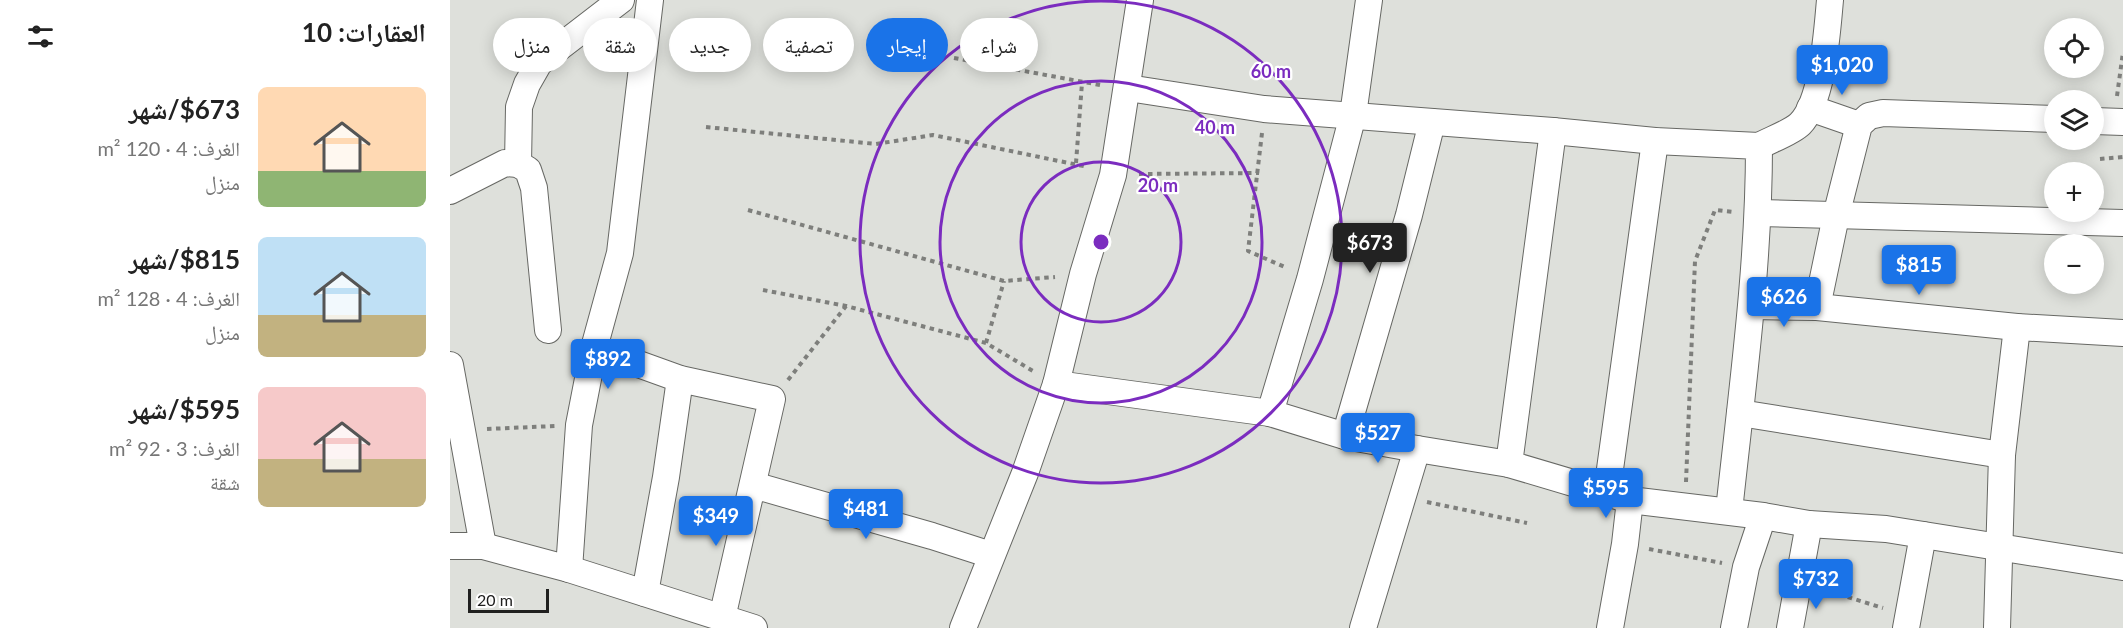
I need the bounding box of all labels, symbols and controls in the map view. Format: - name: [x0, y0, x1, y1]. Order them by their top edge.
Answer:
- text: العقارات: 10: [302, 16, 426, 48]
- chip: منزل: [493, 18, 571, 72]
- chip: شقة: [583, 18, 657, 72]
- chip: جديد: [669, 18, 751, 72]
- chip: تصفية: [763, 18, 854, 72]
- chip: إيجار: [866, 18, 948, 72]
- chip: شراء: [960, 18, 1038, 72]
- map controls: [2044, 18, 2104, 294]
- button: locate: [2044, 18, 2104, 78]
- icon: filters: [24, 20, 57, 53]
- pin: $1,020: [1793, 45, 1891, 96]
- text: $1,020: [1811, 52, 1873, 76]
- text: 60 m: [1251, 60, 1291, 82]
- button: layers: [2044, 90, 2104, 150]
- text: $673/شهر: [129, 93, 240, 125]
- icon: home: [306, 111, 378, 183]
- text: 40 m: [1195, 116, 1235, 138]
- text: الغرف: 4 · 120 m²: [97, 136, 240, 160]
- button: +: [2044, 162, 2104, 222]
- text: منزل: [205, 170, 240, 194]
- text: 20 m: [1138, 174, 1178, 196]
- pin: $673: [1334, 223, 1406, 274]
- text: $673: [1347, 230, 1393, 254]
- centre of rings: [1091, 232, 1111, 252]
- button: −: [2044, 234, 2104, 294]
- text: $815/شهر: [129, 243, 240, 275]
- pin: $815: [1883, 245, 1955, 296]
- text: $815: [1896, 252, 1942, 276]
- icon: home: [306, 261, 378, 333]
- pin: $626: [1748, 277, 1820, 328]
- text: $626: [1761, 284, 1807, 308]
- text: الغرف: 4 · 128 m²: [97, 286, 240, 310]
- text: منزل: [205, 320, 240, 344]
- pin: $892: [572, 339, 644, 390]
- text: $892: [585, 346, 631, 370]
- text: $595/شهر: [129, 393, 240, 425]
- icon: home: [306, 411, 378, 483]
- pin: $527: [1342, 413, 1414, 464]
- text: $527: [1355, 420, 1401, 444]
- text: الغرف: 3 · 92 m²: [109, 436, 240, 460]
- pin: $595: [1570, 468, 1642, 519]
- text: شقة: [210, 470, 240, 494]
- text: $595: [1583, 475, 1629, 499]
- pin: $481: [830, 489, 902, 540]
- pin: $349: [680, 496, 752, 547]
- text: $481: [843, 496, 889, 520]
- text: $349: [693, 503, 739, 527]
- pin: $732: [1780, 559, 1852, 610]
- text: $732: [1793, 566, 1839, 590]
- scale bar: [468, 586, 549, 614]
- text: 20 m: [477, 590, 513, 609]

